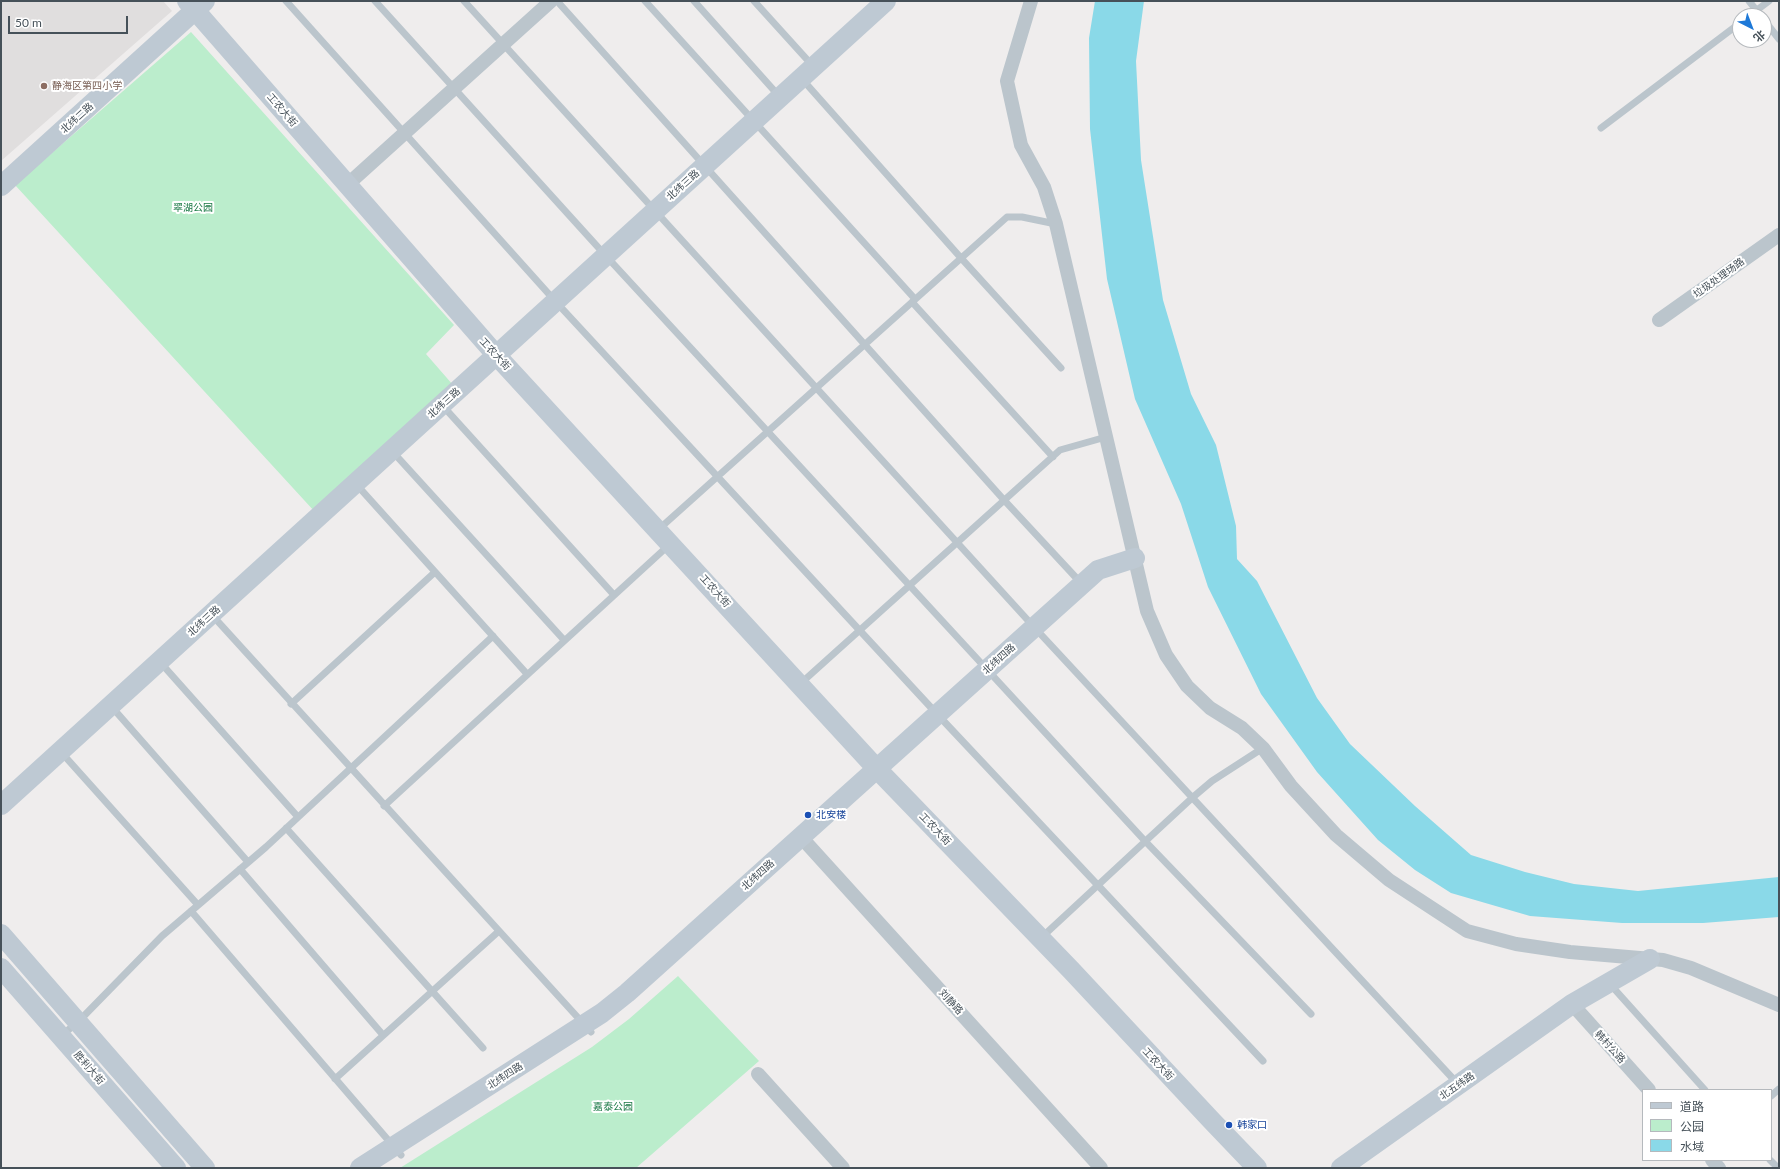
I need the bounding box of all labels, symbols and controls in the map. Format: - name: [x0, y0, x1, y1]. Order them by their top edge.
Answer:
- scale bar: [10, 8, 130, 34]
- north arrow: [1732, 8, 1772, 48]
- text: 50 m: [15, 15, 42, 30]
- text: 北: [1751, 28, 1768, 45]
- place label: 静海区第四小学: [52, 80, 122, 92]
- marker: 静海区第四小学: [39, 81, 49, 91]
- street label: 工农大街: [264, 91, 300, 129]
- street label: 北纬二路: [58, 100, 96, 136]
- street label: 北纬三路: [664, 167, 702, 203]
- park label: 翠湖公园: [173, 202, 213, 214]
- street label: 垃圾处理场路: [1691, 256, 1747, 300]
- street label: 工农大街: [477, 335, 513, 373]
- street label: 北纬三路: [425, 385, 463, 421]
- street label: 工农大街: [697, 572, 733, 610]
- street label: 北纬三路: [185, 603, 223, 639]
- street label: 北纬四路: [980, 641, 1018, 677]
- place label: 北安楼: [816, 809, 846, 821]
- marker: 北安楼: [803, 810, 813, 820]
- street label: 工农大街: [917, 810, 953, 848]
- street label: 北纬四路: [739, 857, 777, 893]
- street label: 刘静路: [937, 987, 965, 1017]
- street label: 韩村公路: [1592, 1028, 1628, 1066]
- street label: 工农大街: [1140, 1045, 1176, 1083]
- street label: 胜利大街: [71, 1049, 107, 1087]
- street label: 北纬四路: [485, 1060, 525, 1092]
- street label: 北五纬路: [1437, 1070, 1477, 1102]
- legend: [1642, 1089, 1772, 1161]
- text: 道路: [1680, 1099, 1704, 1114]
- park label: 嘉泰公园: [593, 1101, 633, 1113]
- place label: 韩家口: [1237, 1119, 1267, 1131]
- text: 公园: [1680, 1119, 1704, 1134]
- marker: 韩家口: [1224, 1120, 1234, 1130]
- text: 水域: [1680, 1139, 1704, 1154]

